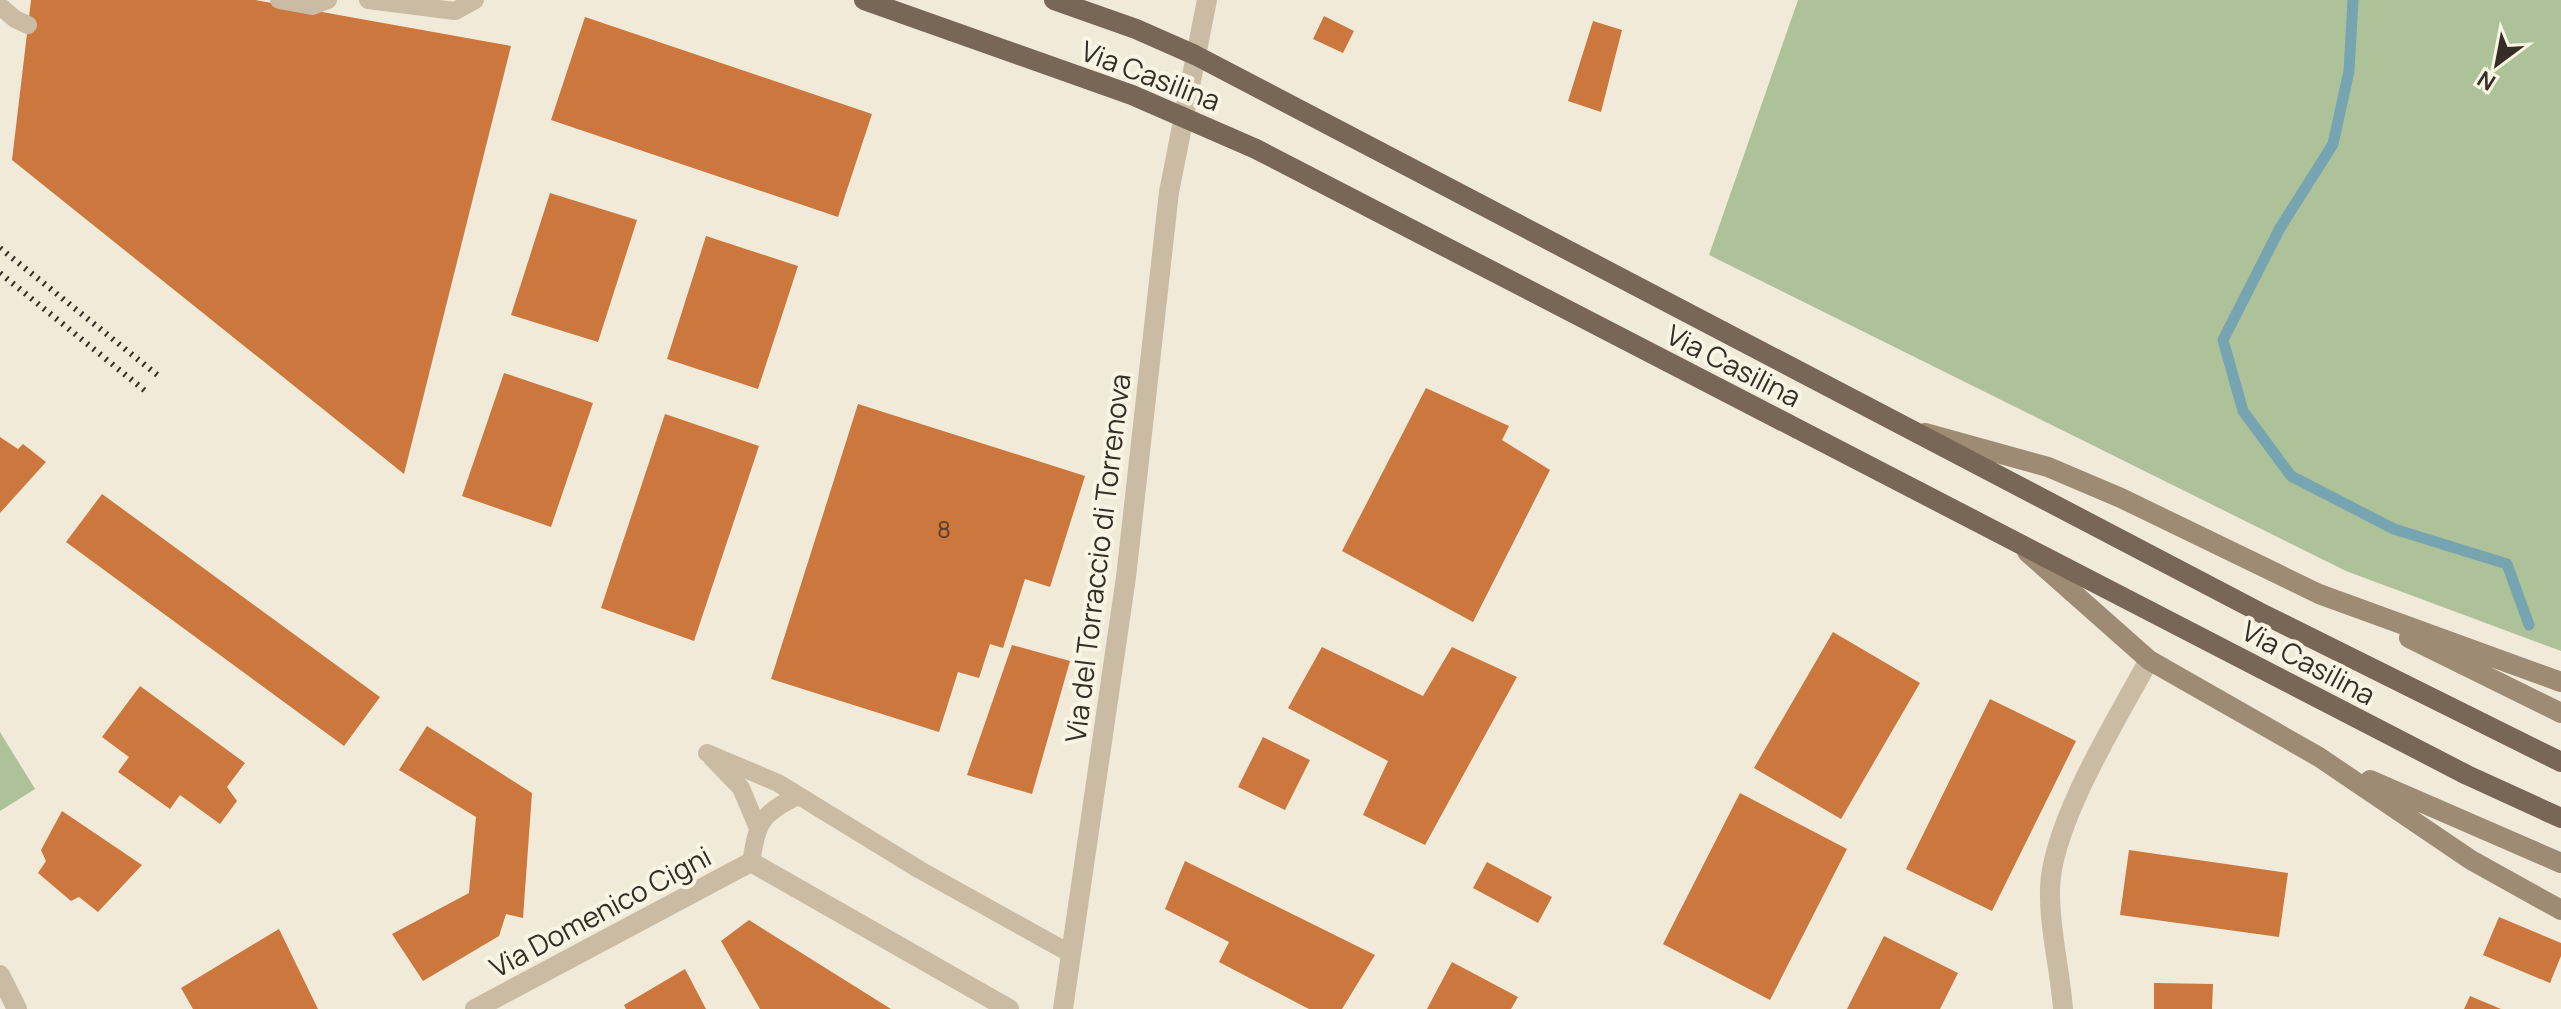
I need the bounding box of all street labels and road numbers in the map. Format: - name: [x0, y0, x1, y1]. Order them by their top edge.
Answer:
- street label: Via Casilina: [1076, 31, 1226, 119]
- street label: Via Casilina: [1660, 315, 1808, 415]
- street label: Via del Torraccio di Torrenova: [1056, 371, 1138, 745]
- street label: Via Casilina: [2236, 611, 2382, 713]
- street label: Via Domenico Cigni: [483, 837, 717, 985]

